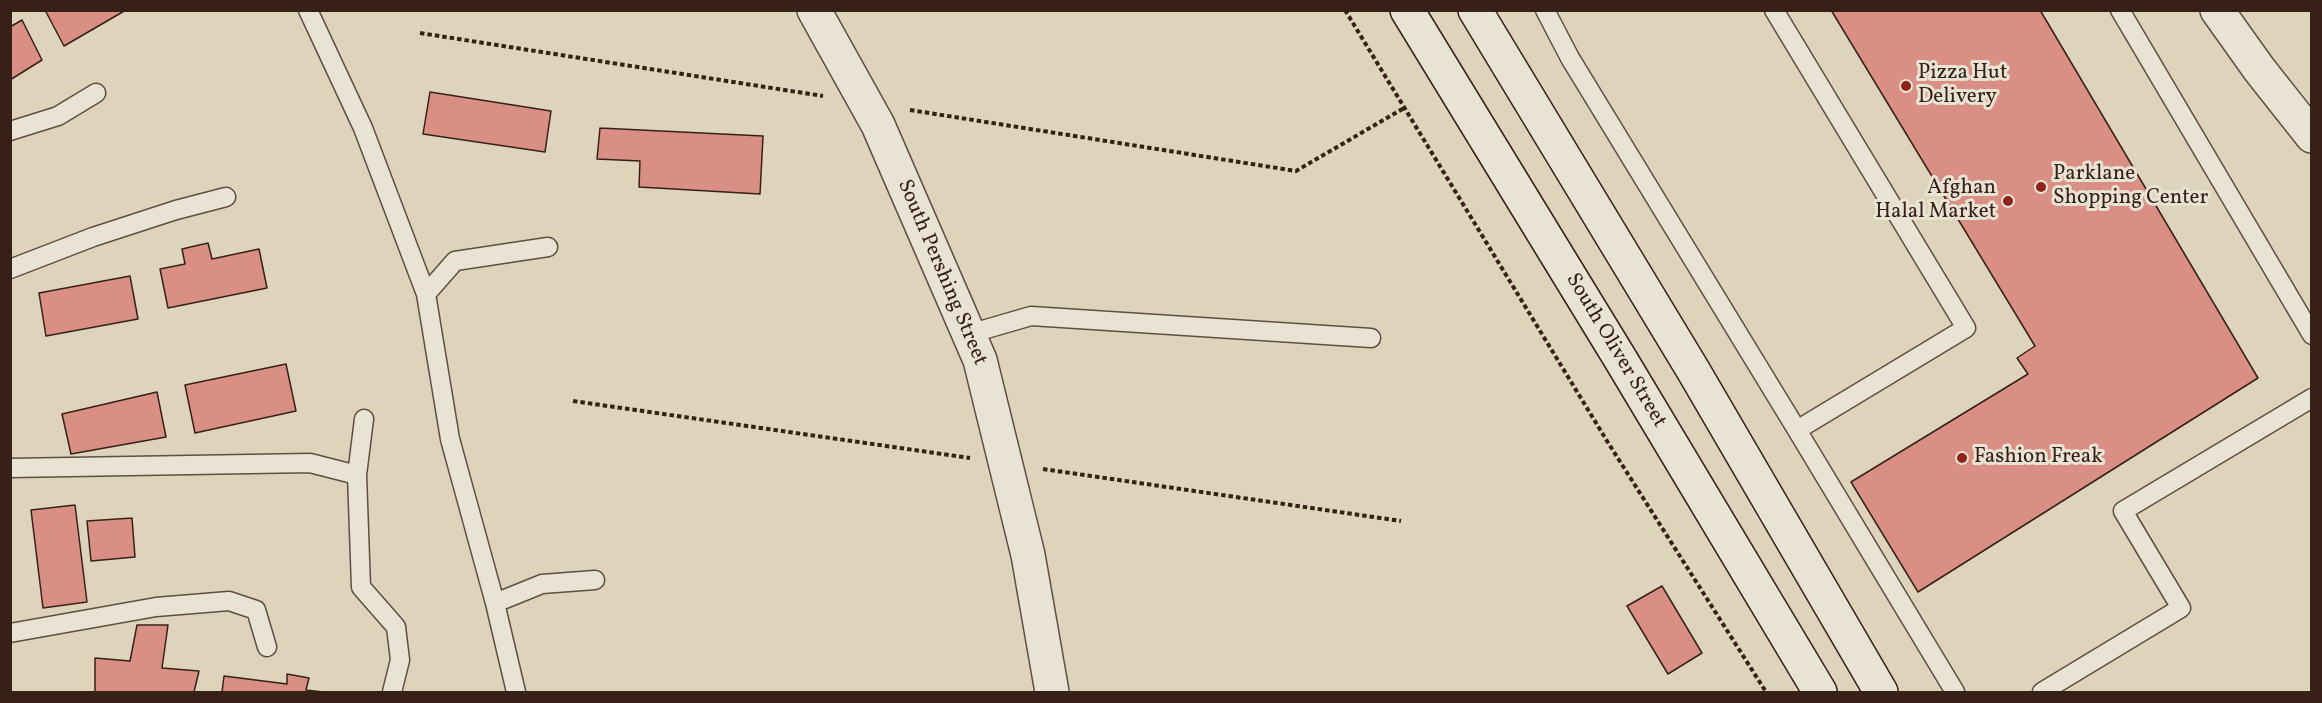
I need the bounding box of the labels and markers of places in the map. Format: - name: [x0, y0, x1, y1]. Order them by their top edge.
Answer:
- place label: Pizza Hut Delivery: [1918, 61, 2007, 111]
- marker: Pizza Hut Delivery: [1899, 79, 1913, 93]
- place label: Parklane Shopping Center: [2053, 162, 2208, 212]
- place label: Afghan Halal Market: [1875, 176, 1996, 226]
- marker: Parklane Shopping Center: [2034, 180, 2048, 194]
- marker: Afghan Halal Market: [2001, 194, 2015, 208]
- place label: Fashion Freak: [1974, 445, 2103, 471]
- marker: Fashion Freak: [1955, 451, 1969, 465]

